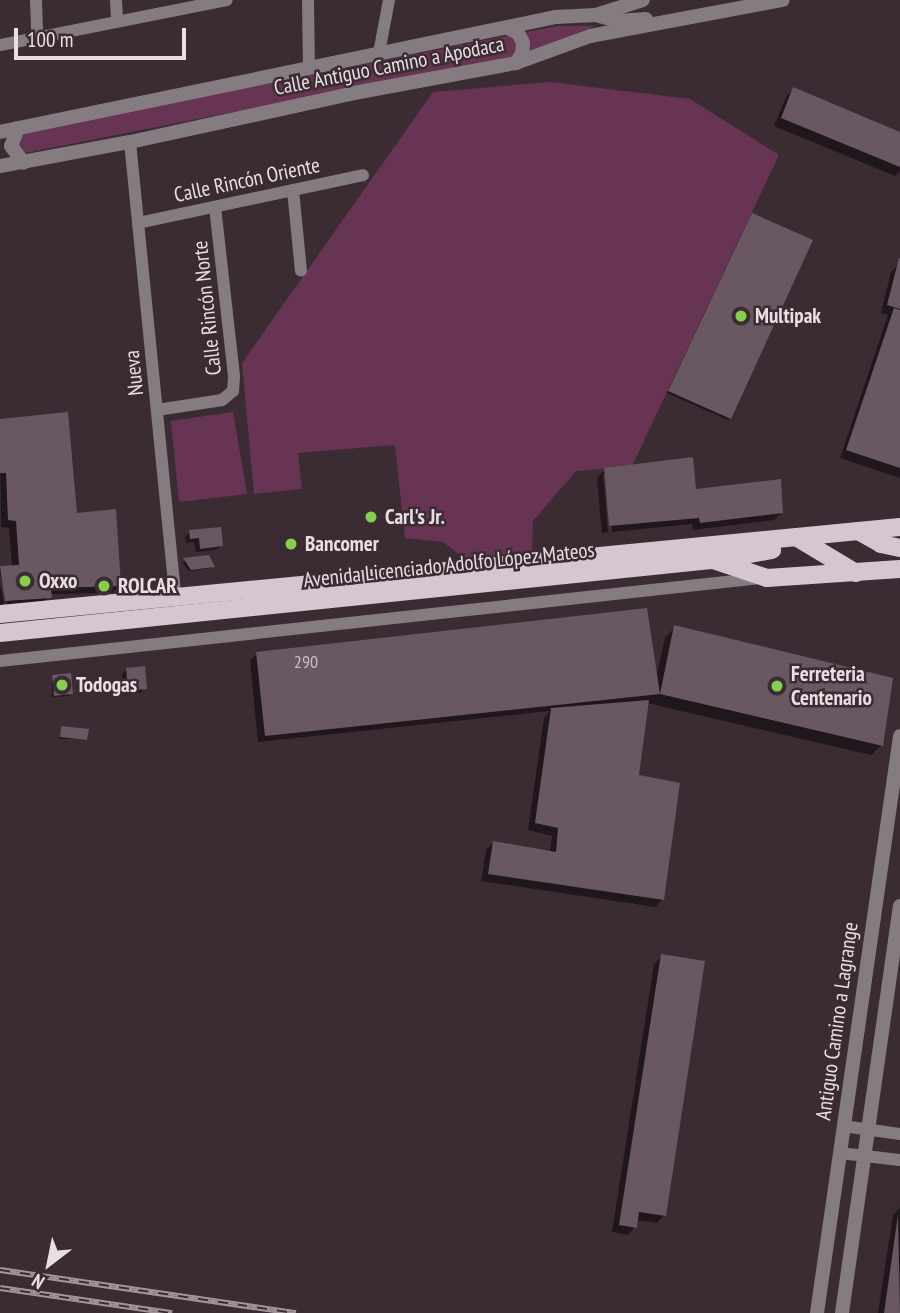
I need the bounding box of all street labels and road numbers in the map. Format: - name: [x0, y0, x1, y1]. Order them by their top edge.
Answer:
- street label: Calle Antiguo Camino a Apodaca: [271, 31, 507, 101]
- street label: Calle Rincón Oriente: [172, 152, 322, 208]
- street label: Calle Rincón Norte: [187, 239, 227, 377]
- street label: Nueva: [119, 349, 149, 397]
- street label: Avenida Licenciado Adolfo López Mateos: [302, 537, 596, 593]
- street label: Antiguo Camino a Lagrange: [811, 920, 863, 1122]

